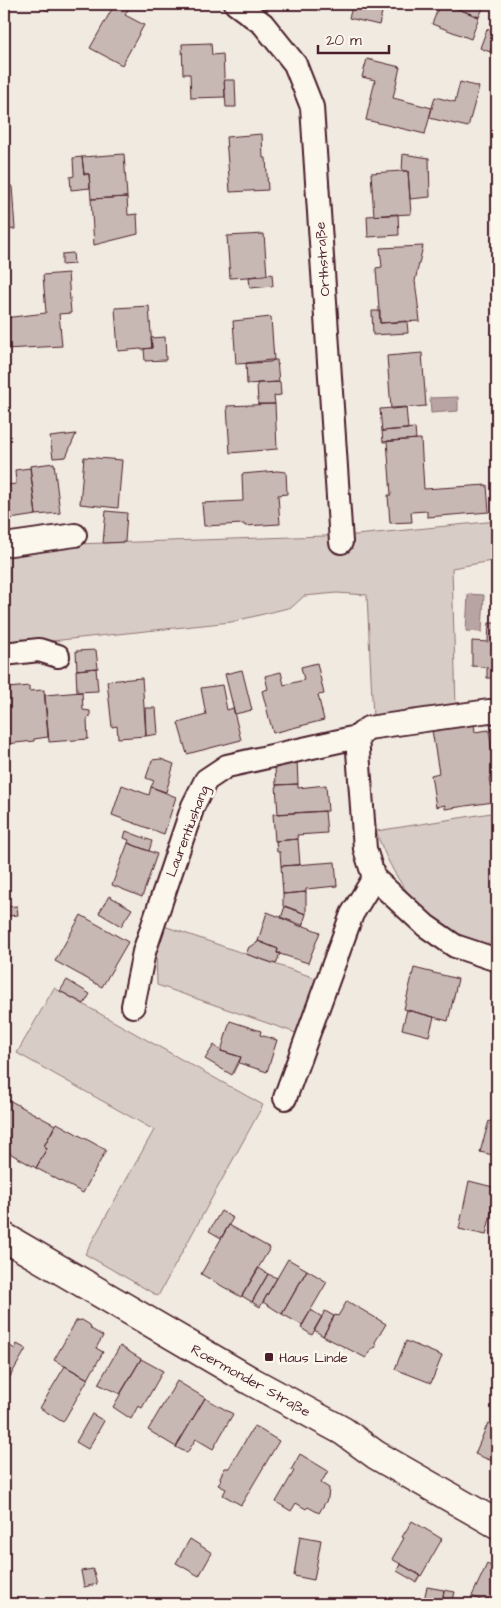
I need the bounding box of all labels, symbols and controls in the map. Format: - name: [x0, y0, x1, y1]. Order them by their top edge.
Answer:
- scale bar: [318, 22, 390, 54]
- text: 20 m: [326, 30, 362, 51]
- street label: Orthstraße: [310, 221, 336, 297]
- street label: Laurentiushang: [161, 783, 215, 880]
- street label: Roermonder Straße: [187, 1340, 314, 1422]
- place label: Haus Linde: [279, 1348, 348, 1368]
- marker: Haus Linde: [263, 1351, 275, 1363]

